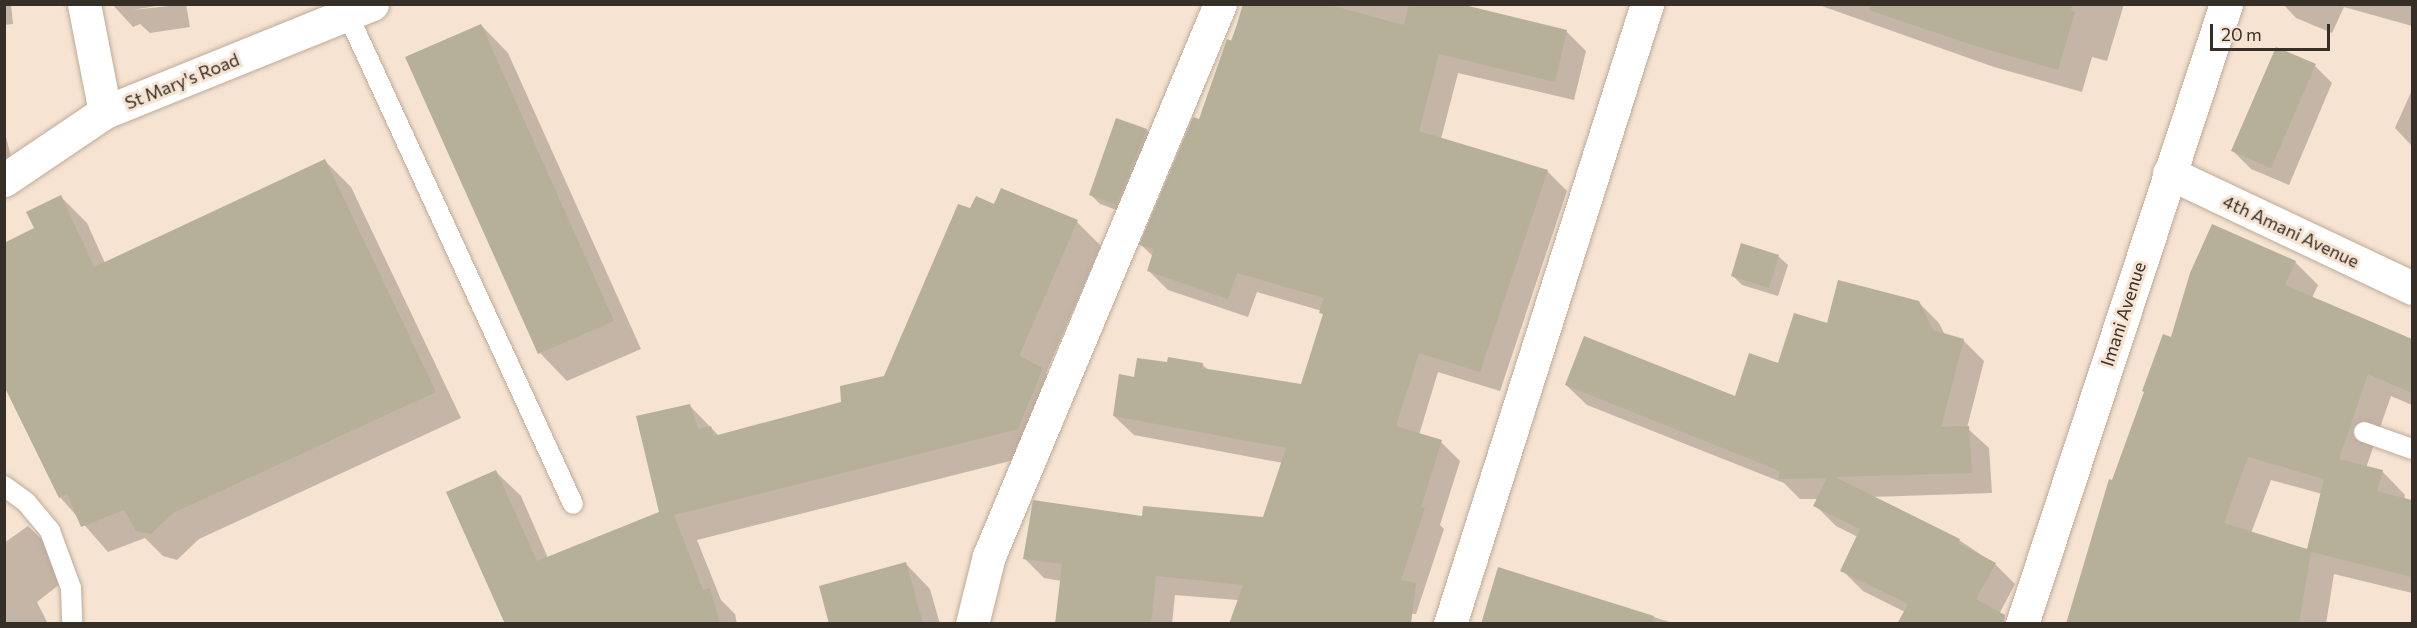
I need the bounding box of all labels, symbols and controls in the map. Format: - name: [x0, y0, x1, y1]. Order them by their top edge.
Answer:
- scale bar: [2213, 12, 2333, 50]
- text: 20 m: [2221, 23, 2262, 45]
- street label: St Mary's Road: [122, 48, 242, 114]
- street label: 4th Amani Avenue: [2219, 190, 2363, 272]
- street label: Imani Avenue: [2096, 259, 2150, 369]

